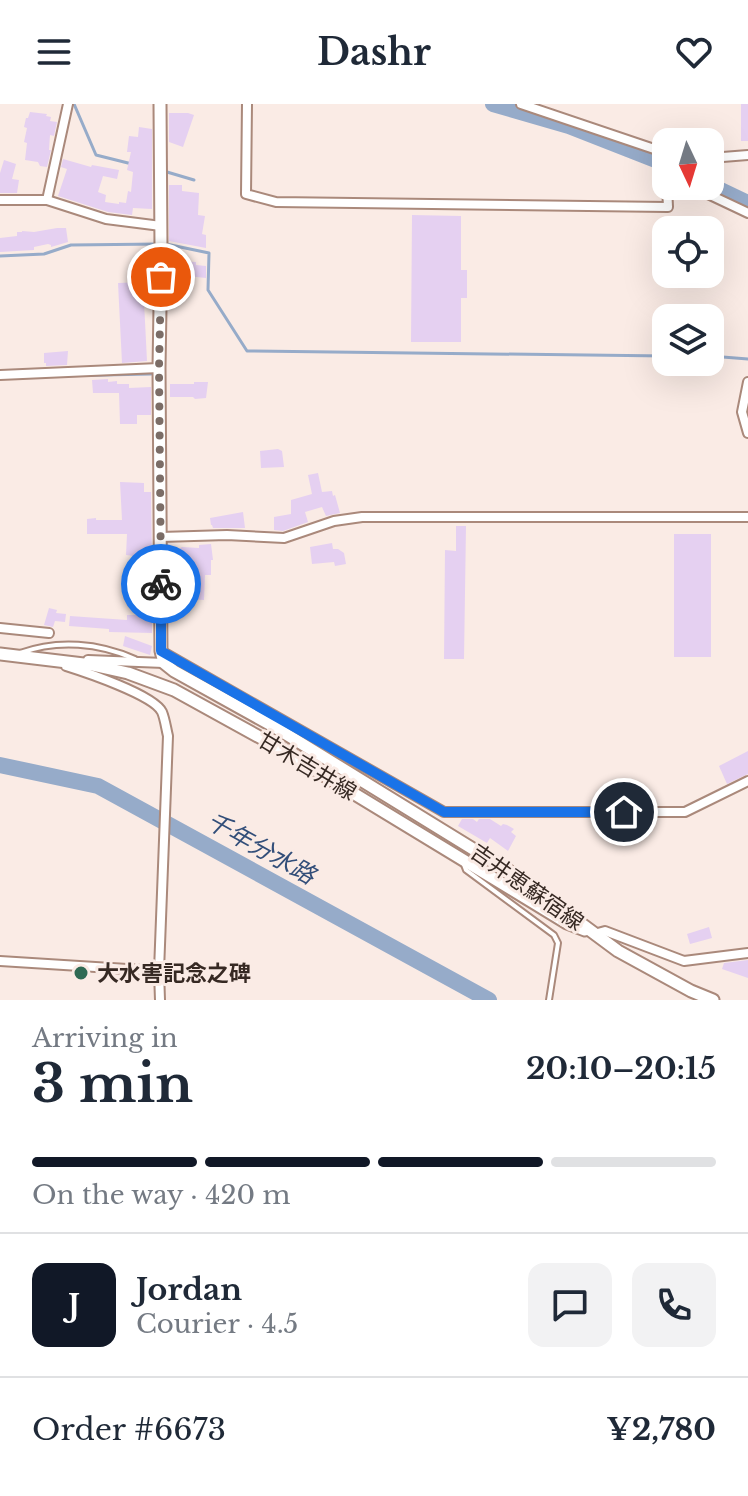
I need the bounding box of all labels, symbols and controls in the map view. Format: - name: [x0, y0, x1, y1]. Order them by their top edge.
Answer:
- icon: menu: [32, 30, 76, 74]
- text: Dashr: [317, 30, 431, 75]
- icon: heart: [672, 30, 716, 74]
- north arrow: [652, 128, 724, 200]
- map controls: [652, 128, 724, 376]
- button: locate: [652, 216, 724, 288]
- pin: [127, 243, 195, 311]
- icon: bag: [139, 255, 183, 299]
- button: layers: [652, 304, 724, 376]
- courier: [121, 544, 201, 624]
- icon: bike: [139, 562, 183, 606]
- street label: 甘木吉井線: [253, 726, 361, 806]
- pin: [590, 778, 658, 846]
- icon: home: [602, 790, 646, 834]
- water label: 千年分水路: [201, 806, 322, 891]
- street label: 吉井恵蘇宿線: [465, 838, 589, 936]
- place label: 大水害記念之碑: [97, 960, 251, 987]
- marker: 大水害記念之碑: [72, 964, 90, 982]
- text: Arriving in: [32, 1022, 178, 1054]
- text: 20:10–20:15: [526, 1050, 716, 1087]
- text: 3 min: [32, 1052, 193, 1116]
- text: On the way · 420 m: [32, 1179, 290, 1211]
- button: chat: [528, 1263, 612, 1347]
- button: phone: [632, 1263, 716, 1347]
- text: Jordan: [136, 1271, 242, 1308]
- text: J: [68, 1287, 80, 1324]
- text: Courier · 4.5: [136, 1308, 298, 1340]
- text: Order #6673: [32, 1411, 226, 1448]
- text: ¥2,780: [606, 1411, 716, 1448]

